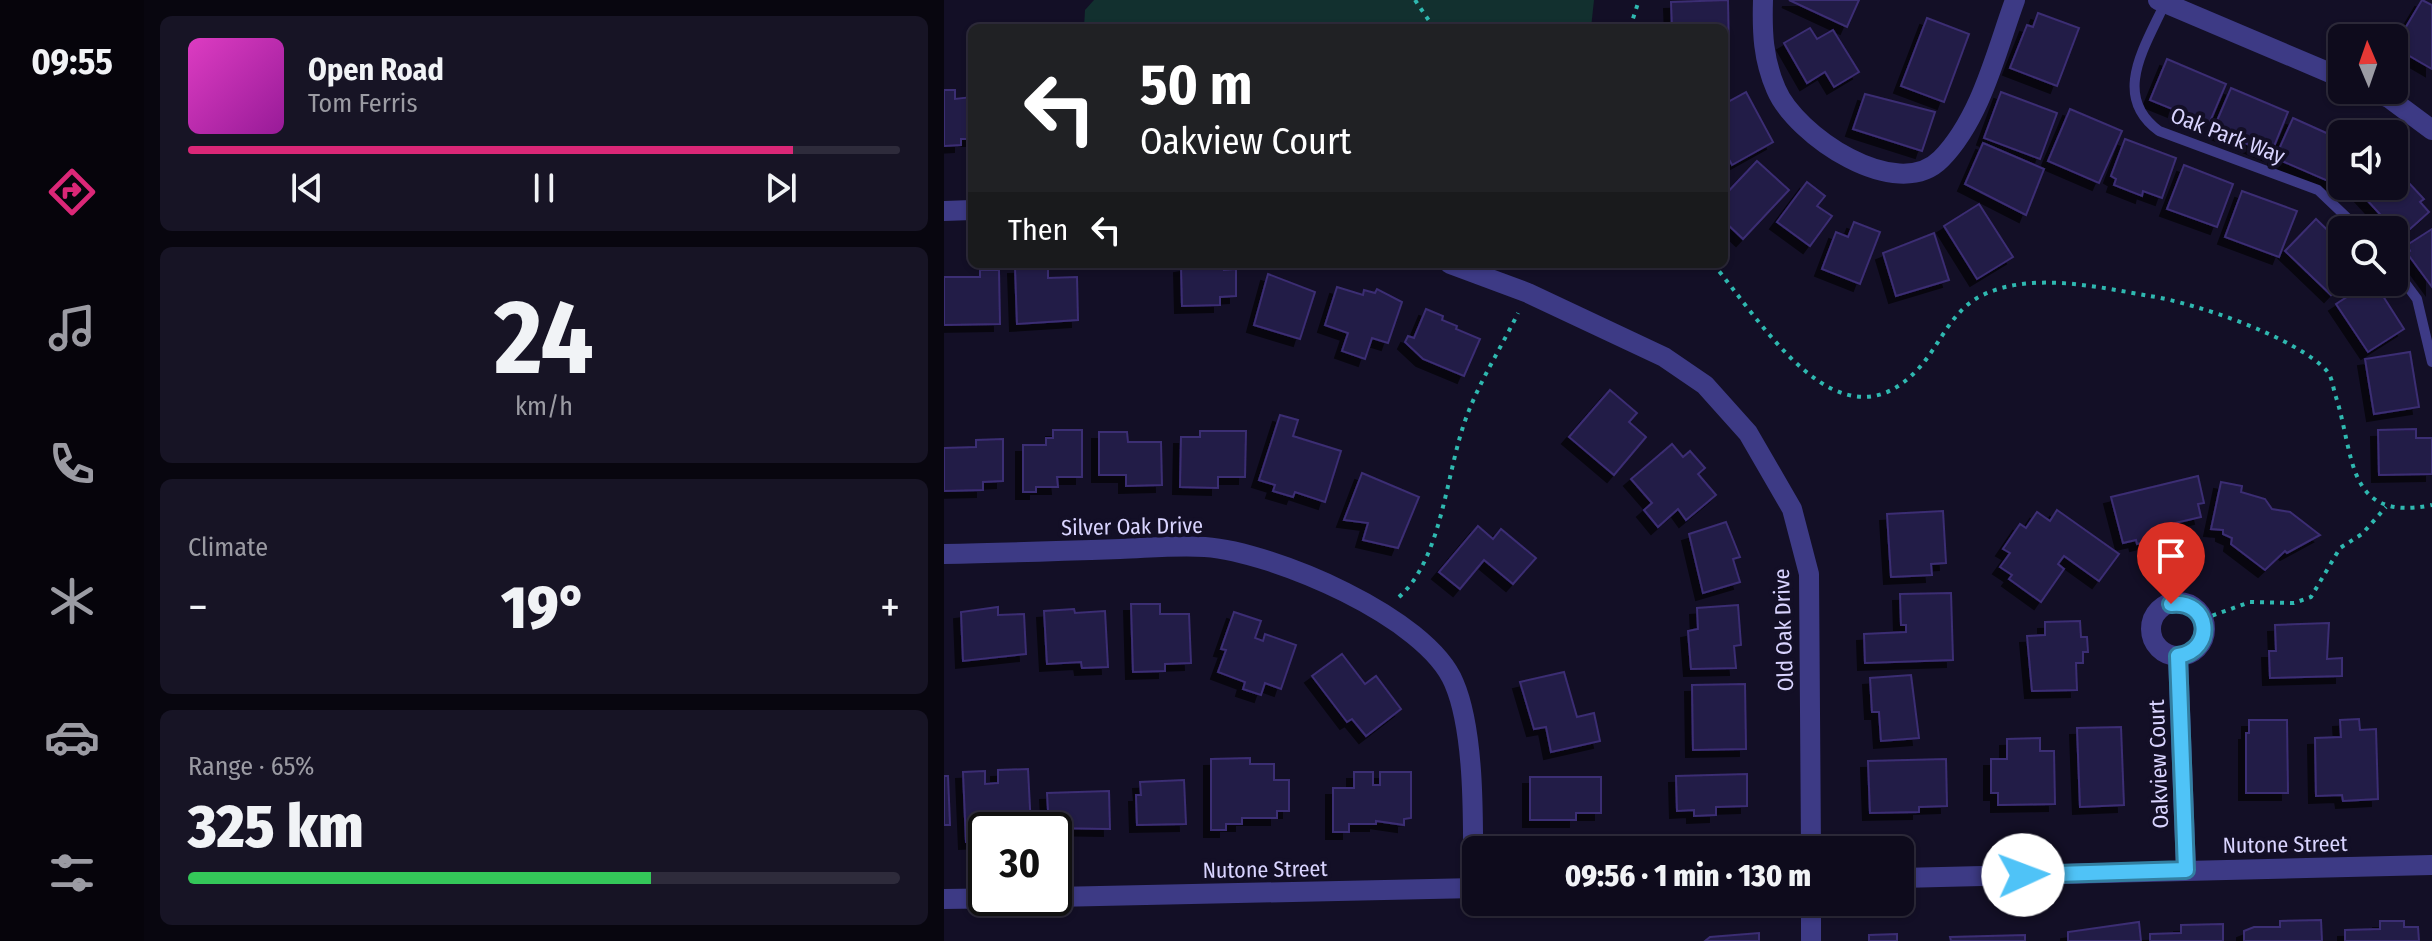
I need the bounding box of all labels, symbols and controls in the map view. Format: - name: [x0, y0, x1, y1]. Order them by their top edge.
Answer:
- north arrow: [2328, 24, 2408, 104]
- map controls: [2328, 24, 2408, 296]
- text: 09:55: [31, 40, 113, 84]
- text: Open Road: [308, 52, 444, 88]
- text: 50 m: [1140, 52, 1252, 119]
- icon: left: [1008, 56, 1112, 160]
- text: Tom Ferris: [308, 88, 418, 119]
- street label: Oak Park Way: [2167, 101, 2289, 170]
- text: Oakview Court: [1140, 120, 1351, 164]
- button: sound: [2328, 120, 2408, 200]
- icon: directions: [44, 164, 100, 220]
- icon: previous: [285, 166, 329, 210]
- icon: pause: [522, 166, 566, 210]
- icon: next: [759, 166, 803, 210]
- icon: left: [1084, 208, 1128, 252]
- text: Then: [1008, 212, 1068, 248]
- button: search: [2328, 216, 2408, 296]
- text: 24: [494, 276, 594, 401]
- icon: music: [44, 300, 100, 356]
- text: km/h: [515, 391, 573, 422]
- icon: phone: [44, 436, 100, 492]
- street label: Silver Oak Drive: [1061, 512, 1203, 541]
- pin: [2137, 522, 2205, 604]
- text: Climate: [188, 532, 268, 563]
- icon: arrive: [2149, 534, 2193, 578]
- street label: Old Oak Drive: [1768, 568, 1799, 692]
- text: 19°: [501, 572, 587, 644]
- icon: climate: [44, 573, 100, 629]
- text: −: [188, 581, 208, 634]
- text: +: [880, 581, 900, 634]
- street label: Oakview Court: [2143, 698, 2174, 829]
- icon: car: [44, 709, 100, 765]
- text: Range · 65%: [188, 751, 314, 782]
- text: 325 km: [188, 791, 364, 863]
- speed limit sign: 30: [968, 812, 1072, 916]
- street label: Nutone Street: [2222, 830, 2349, 859]
- position arrow: [1981, 833, 2065, 917]
- icon: filters: [44, 845, 100, 901]
- street label: Nutone Street: [1202, 855, 1329, 884]
- text: 09:56 · 1 min · 130 m: [1565, 858, 1811, 894]

